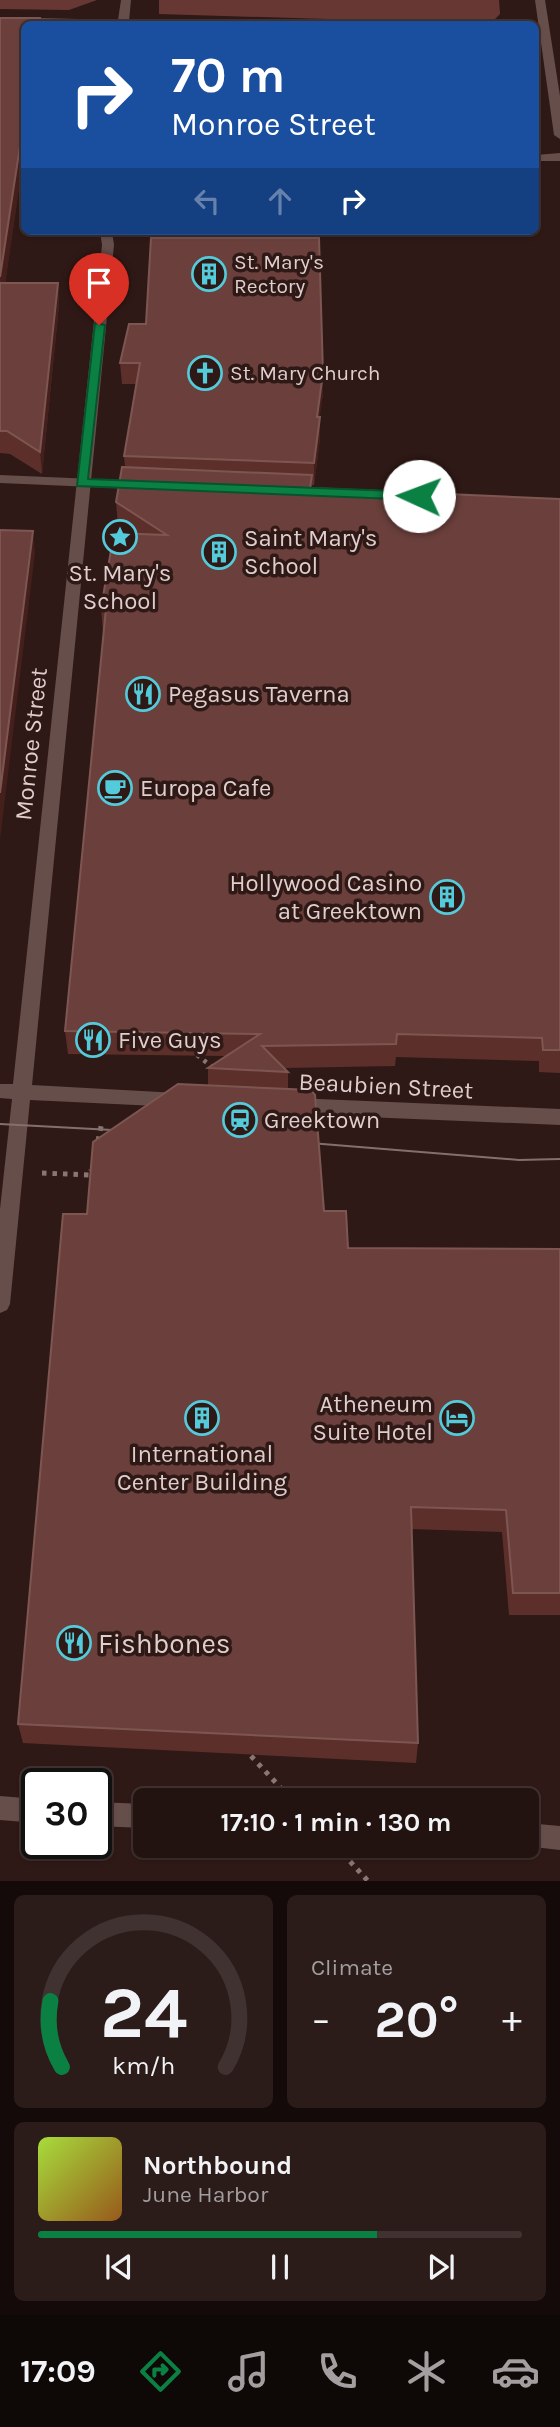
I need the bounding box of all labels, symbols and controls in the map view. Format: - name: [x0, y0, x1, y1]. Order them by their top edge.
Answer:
- text: 70 m: [171, 47, 285, 104]
- icon: right: [56, 49, 147, 140]
- text: Monroe Street: [171, 106, 376, 143]
- icon: left: [188, 182, 226, 220]
- icon: ahead: [261, 182, 299, 220]
- icon: right: [334, 182, 372, 220]
- place label: St. Mary's Rectory: [234, 250, 324, 298]
- pin: [69, 253, 129, 325]
- building icon: St. Mary's Rectory: [190, 255, 228, 293]
- icon: arrive: [80, 264, 118, 302]
- church icon: St. Mary Church: [186, 354, 224, 392]
- place label: St. Mary Church: [230, 361, 380, 385]
- position arrow: [382, 459, 456, 533]
- place icon: St. Mary's School: [101, 518, 139, 556]
- place label: Saint Mary's School: [244, 524, 377, 580]
- building icon: Saint Mary's School: [200, 533, 238, 571]
- place label: St. Mary's School: [69, 559, 171, 615]
- street label: Monroe Street: [9, 666, 53, 822]
- restaurant icon: Pegasus Taverna: [124, 675, 162, 713]
- place label: Pegasus Taverna: [168, 680, 350, 708]
- cafe icon: Europa Cafe: [96, 769, 134, 807]
- place label: Europa Cafe: [140, 774, 271, 802]
- place label: Hollywood Casino at Greektown: [229, 869, 422, 925]
- building icon: Hollywood Casino at Greektown: [428, 878, 466, 916]
- restaurant icon: Five Guys: [74, 1021, 112, 1059]
- place label: Five Guys: [118, 1026, 222, 1054]
- street label: Beaubien Street: [298, 1067, 474, 1105]
- station icon: Greektown: [221, 1101, 259, 1139]
- place label: Greektown: [264, 1106, 380, 1134]
- place label: Atheneum Suite Hotel: [313, 1390, 433, 1446]
- building icon: International Center Building: [183, 1399, 221, 1437]
- hotel icon: Atheneum Suite Hotel: [438, 1399, 476, 1437]
- place label: International Center Building: [117, 1440, 287, 1496]
- restaurant icon: Fishbones: [55, 1624, 93, 1662]
- place label: Fishbones: [98, 1627, 231, 1660]
- speed limit sign: 30: [21, 1768, 112, 1859]
- text: 17:10 · 1 min · 130 m: [221, 1807, 451, 1838]
- text: Climate: [311, 1954, 393, 1981]
- text: 24: [100, 1971, 187, 2056]
- text: 20°: [374, 1989, 459, 2050]
- text: −: [311, 1997, 331, 2042]
- text: +: [502, 1997, 522, 2042]
- text: km/h: [112, 2051, 175, 2080]
- text: Northbound: [143, 2150, 292, 2181]
- text: June Harbor: [143, 2181, 268, 2208]
- icon: previous: [100, 2248, 138, 2286]
- icon: pause: [261, 2248, 299, 2286]
- icon: next: [422, 2248, 460, 2286]
- icon: directions: [136, 2347, 185, 2396]
- icon: music: [224, 2347, 273, 2396]
- icon: phone: [313, 2347, 362, 2396]
- icon: climate: [402, 2347, 451, 2396]
- icon: car: [491, 2347, 540, 2396]
- text: 17:09: [20, 2353, 96, 2390]

